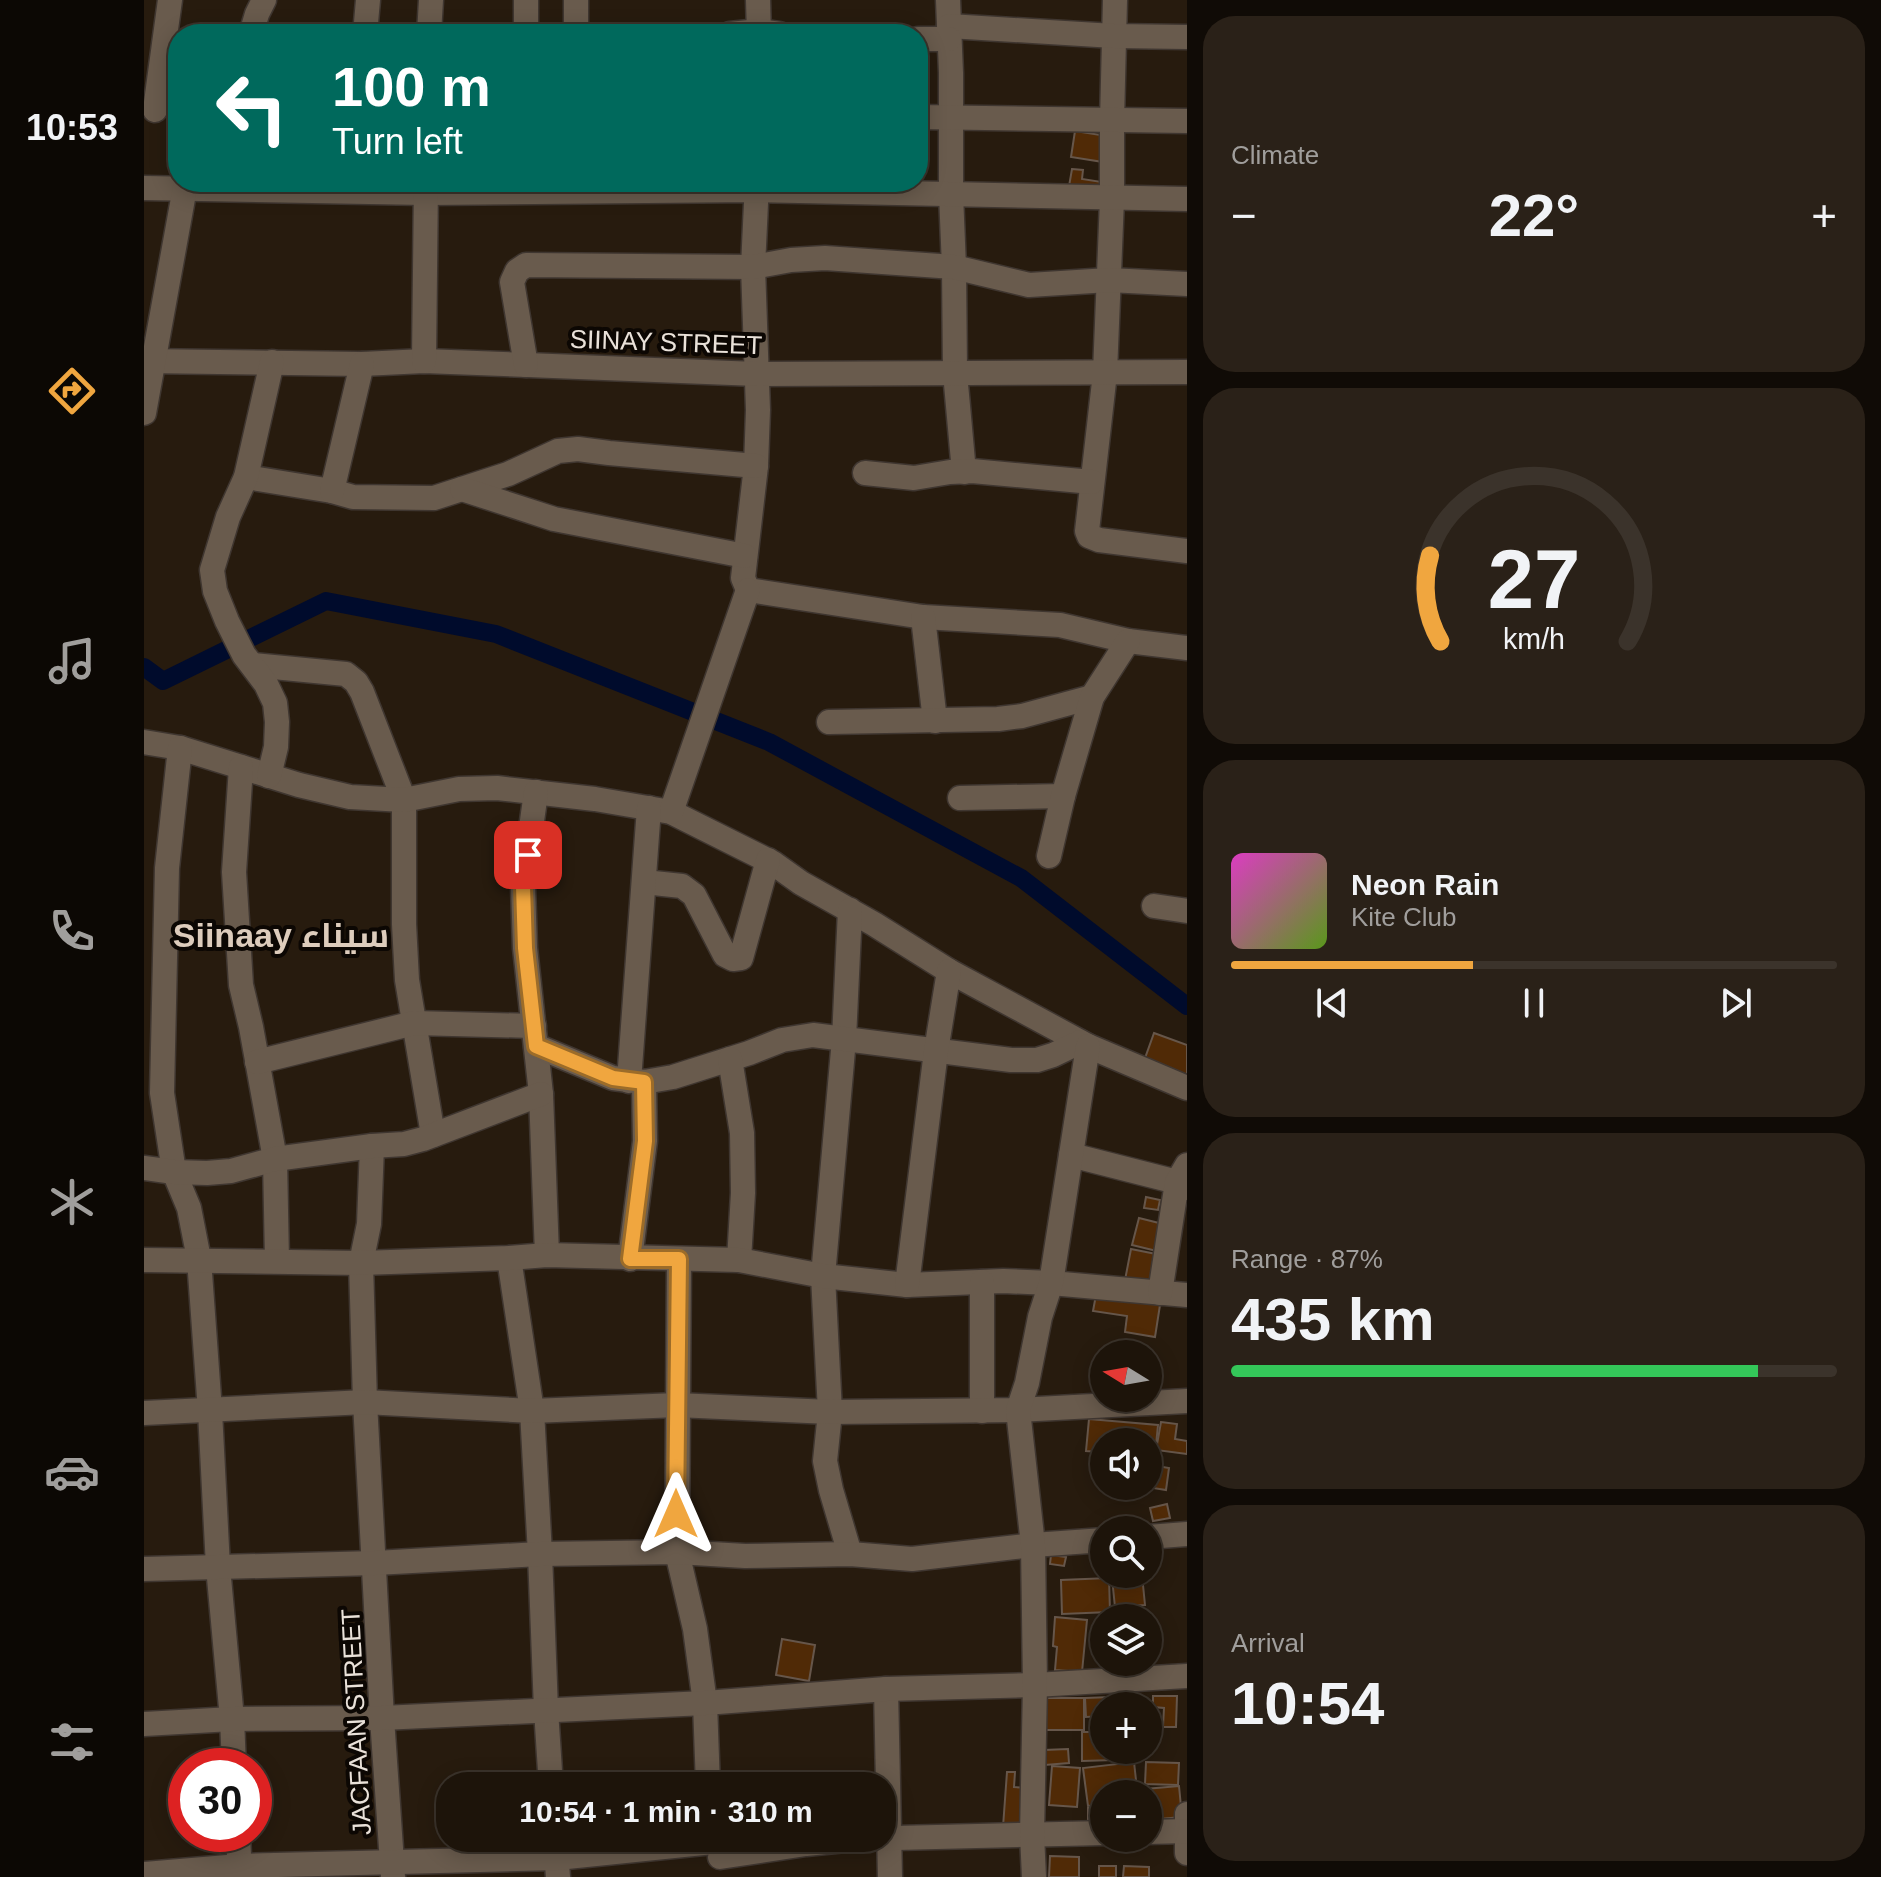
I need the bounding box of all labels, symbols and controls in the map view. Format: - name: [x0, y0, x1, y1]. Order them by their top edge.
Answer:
- text: 100 m: [332, 55, 491, 118]
- icon: left: [200, 56, 304, 160]
- text: 10:53: [26, 107, 118, 148]
- text: Turn left: [332, 121, 463, 162]
- text: Climate: [1231, 140, 1319, 170]
- text: 22°: [1489, 182, 1579, 249]
- text: −: [1231, 191, 1257, 240]
- text: +: [1811, 191, 1837, 240]
- street label: SIINAY STREET: [569, 324, 763, 360]
- icon: directions: [44, 363, 100, 419]
- text: 27: [1488, 533, 1580, 626]
- text: km/h: [1503, 623, 1565, 655]
- icon: music: [44, 633, 100, 689]
- pin: [494, 821, 562, 889]
- icon: arrive: [506, 833, 550, 877]
- text: Neon Rain: [1351, 868, 1499, 901]
- text: Kite Club: [1351, 902, 1457, 932]
- icon: phone: [44, 903, 100, 959]
- district label: Siinaay سيناء: [173, 916, 389, 954]
- icon: previous: [1310, 981, 1354, 1025]
- icon: pause: [1512, 981, 1556, 1025]
- icon: next: [1714, 981, 1758, 1025]
- icon: climate: [44, 1174, 100, 1230]
- text: Range · 87%: [1231, 1244, 1383, 1274]
- text: 435 km: [1231, 1286, 1435, 1353]
- north arrow: [1090, 1340, 1162, 1412]
- map controls: [1090, 1340, 1162, 1852]
- button: sound: [1090, 1428, 1162, 1500]
- icon: car: [44, 1444, 100, 1500]
- position arrow: [634, 1472, 718, 1556]
- button: search: [1090, 1516, 1162, 1588]
- button: layers: [1090, 1604, 1162, 1676]
- street label: JACFAAN STREET: [335, 1608, 377, 1836]
- text: Arrival: [1231, 1628, 1305, 1658]
- text: 10:54: [1231, 1670, 1384, 1737]
- button: +: [1090, 1692, 1162, 1764]
- icon: filters: [44, 1714, 100, 1770]
- speed limit sign: 30: [168, 1748, 272, 1852]
- button: −: [1090, 1780, 1162, 1852]
- text: 10:54 · 1 min · 310 m: [519, 1795, 813, 1828]

